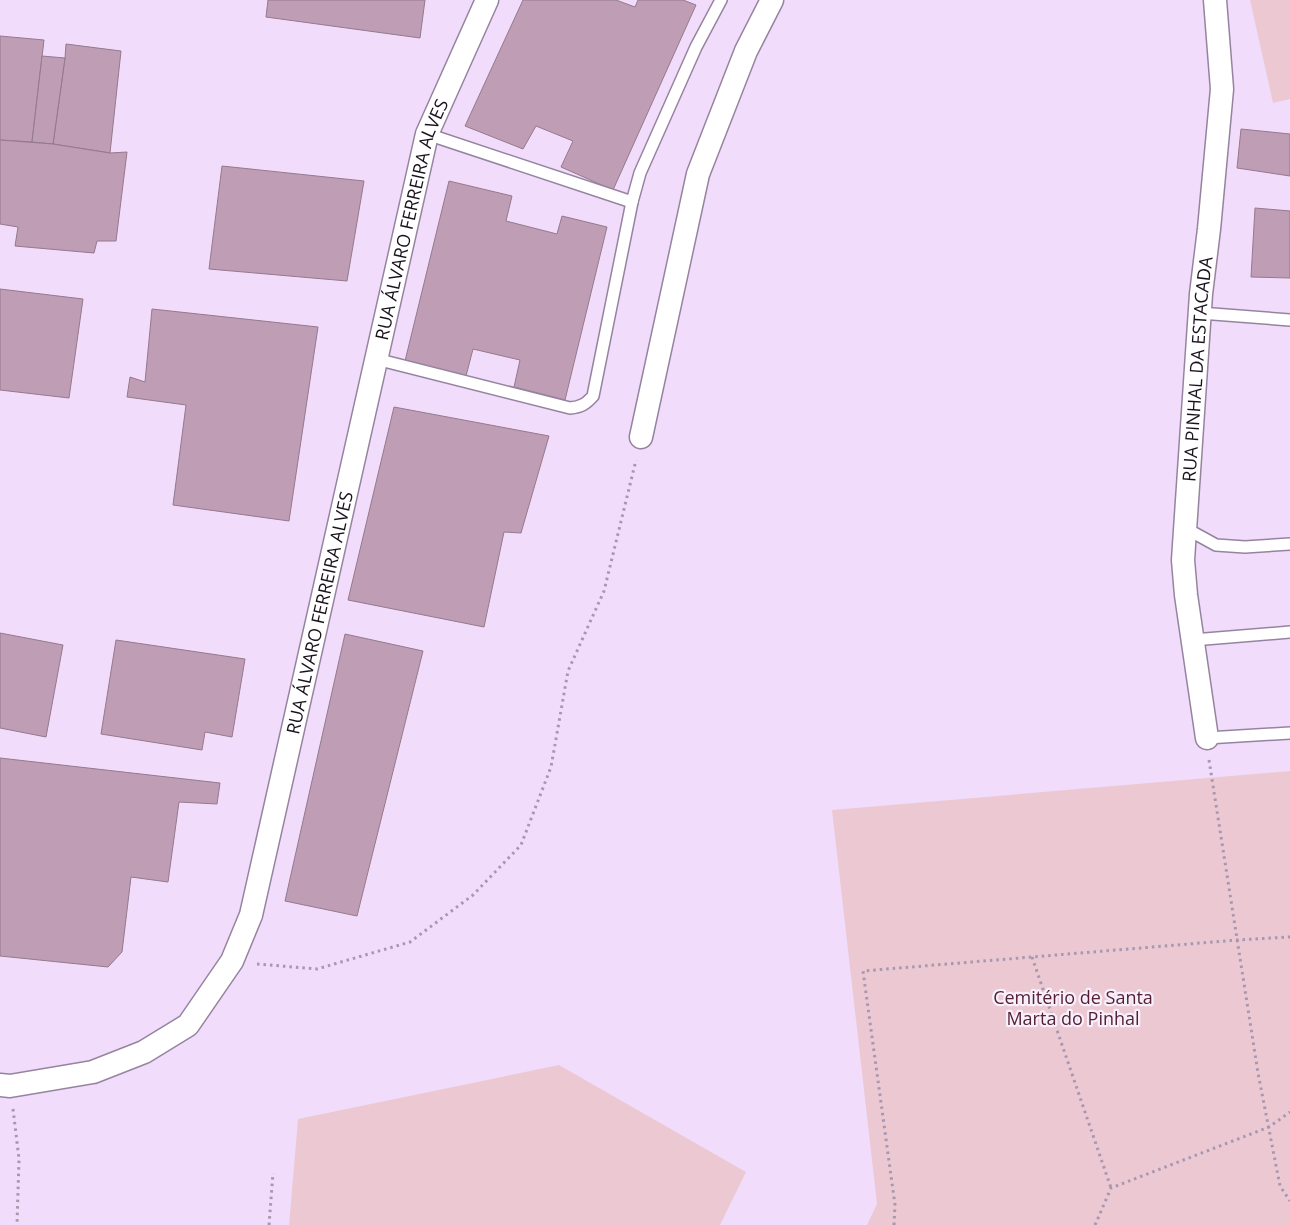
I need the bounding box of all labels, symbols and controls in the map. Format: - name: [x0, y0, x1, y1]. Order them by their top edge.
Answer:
- street label: RUA ÁLVARO FERREIRA ALVES: [369, 95, 453, 342]
- street label: RUA PINHAL DA ESTACADA: [1176, 254, 1218, 483]
- street label: RUA ÁLVARO FERREIRA ALVES: [280, 489, 358, 736]
- park label: Cemitério de Santa Marta do Pinhal: [993, 985, 1153, 1030]

